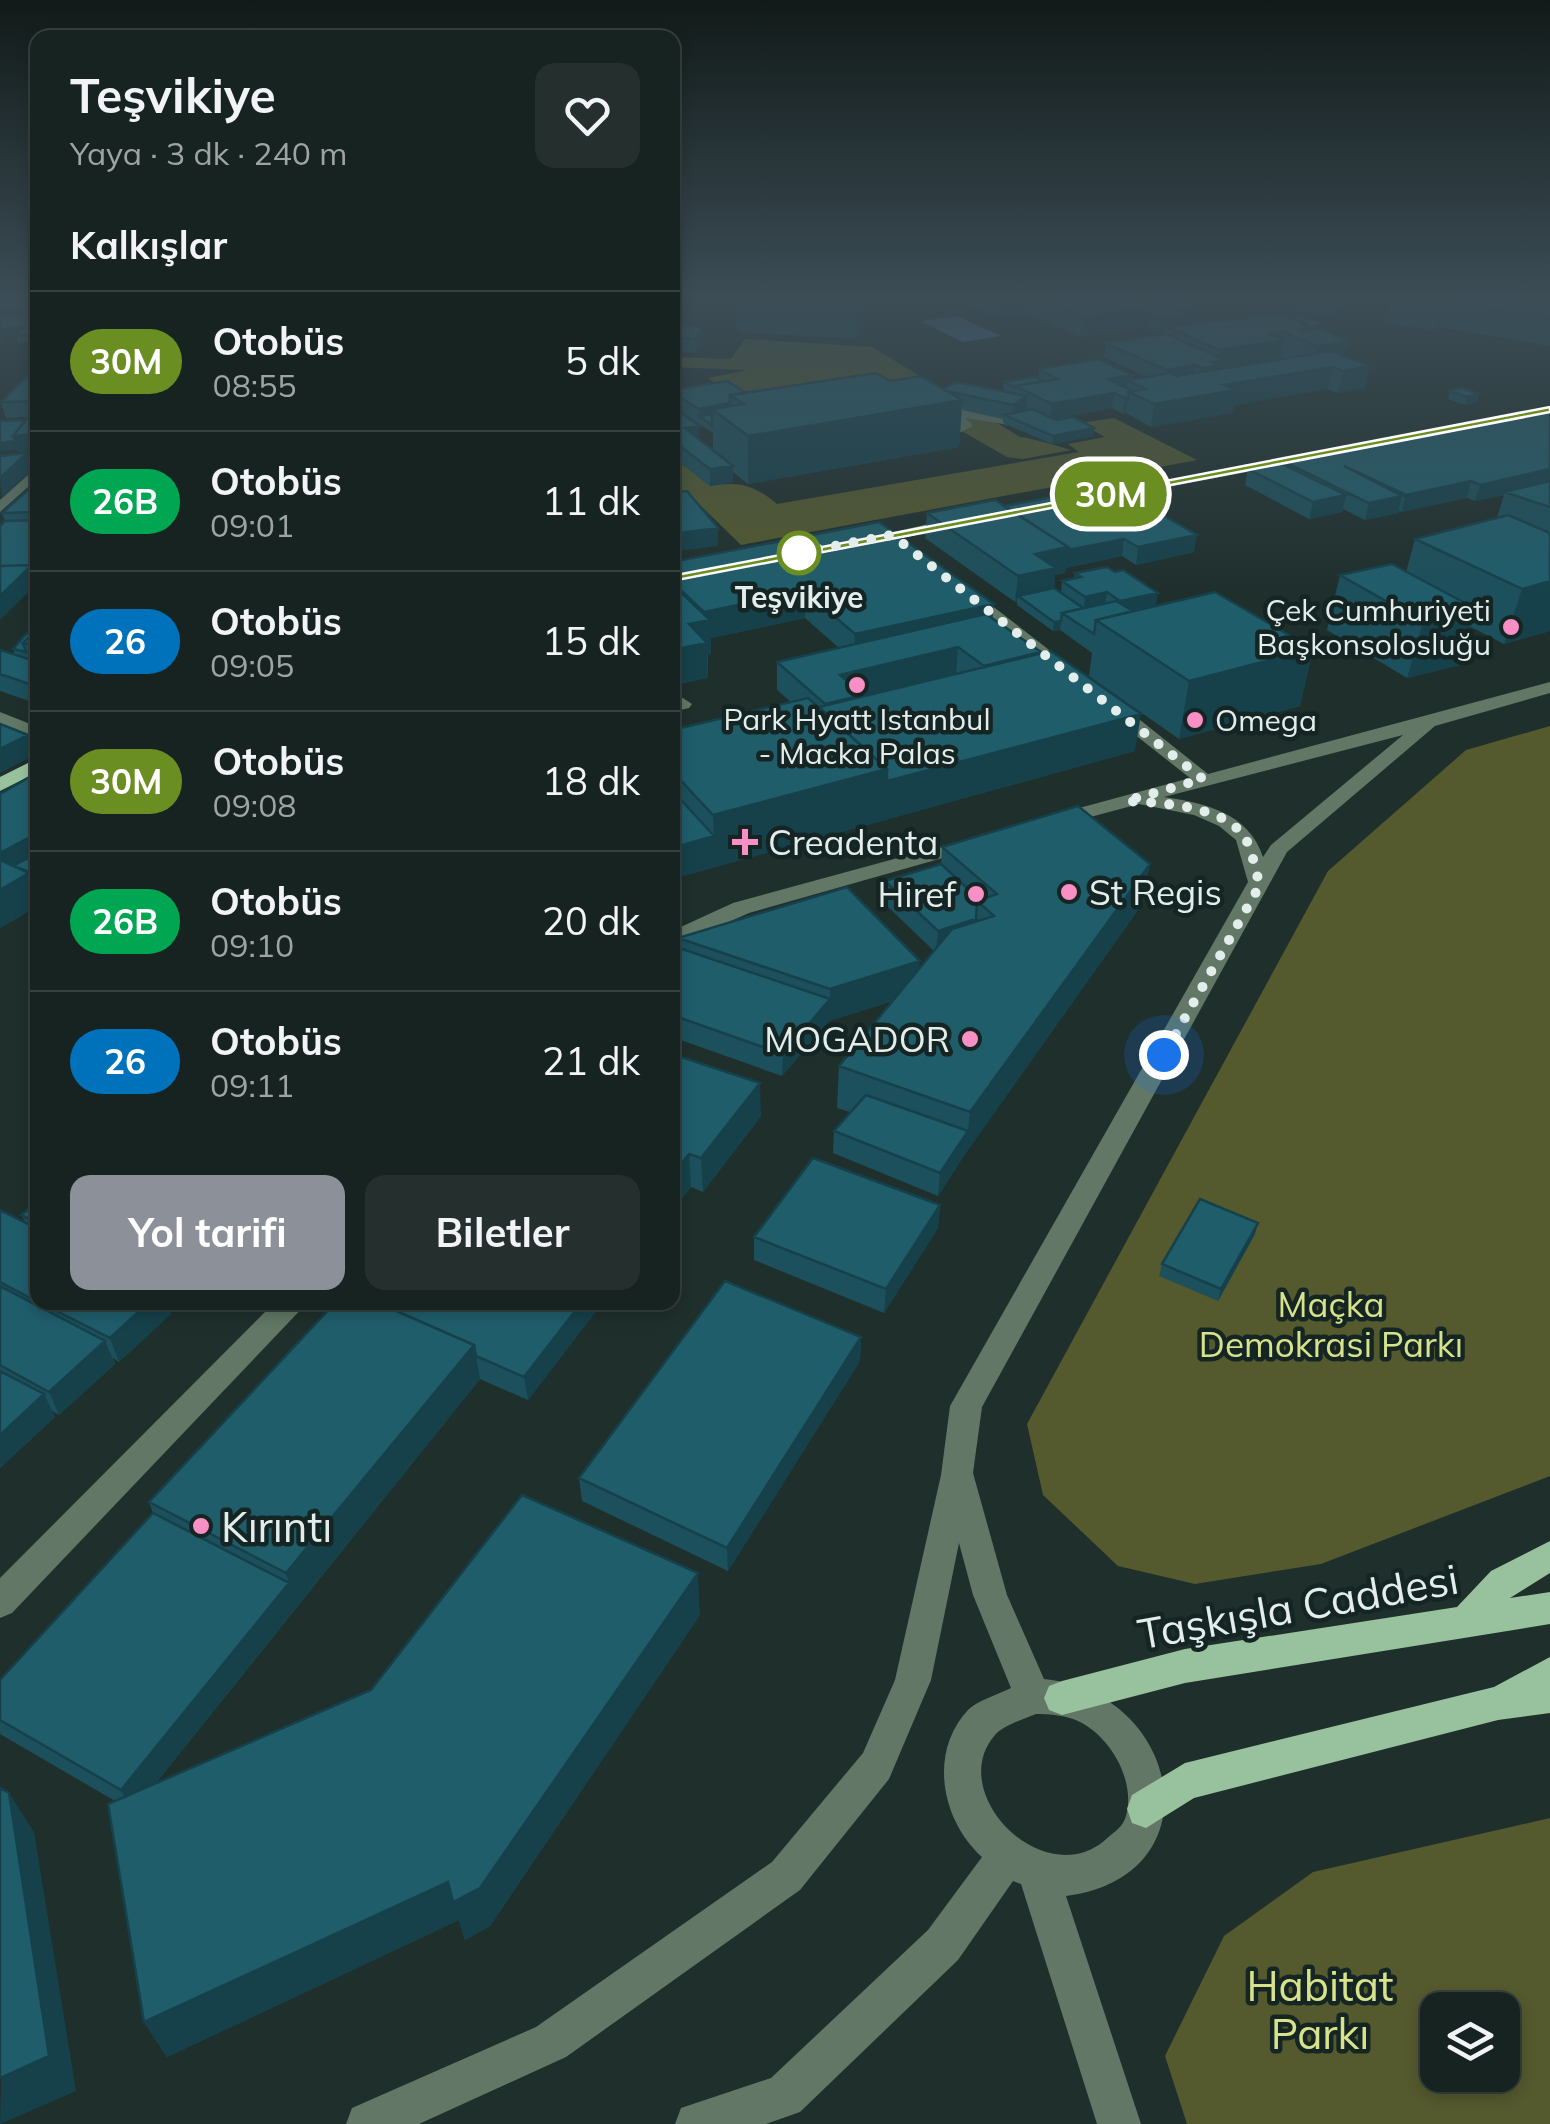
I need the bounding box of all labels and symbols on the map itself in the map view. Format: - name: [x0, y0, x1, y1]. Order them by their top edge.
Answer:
- line badge: 30M: [1054, 462, 1168, 526]
- marker: Teşvikiye: [778, 532, 820, 574]
- place label: Teşvikiye: [735, 578, 863, 616]
- place label: Çek Cumhuriyeti Başkonsolosluğu: [1257, 591, 1491, 663]
- marker: Çek Cumhuriyeti Başkonsolosluğu: [1500, 616, 1522, 638]
- marker: Park Hyatt Istanbul - Macka Palas: [846, 674, 868, 696]
- place label: Park Hyatt Istanbul - Macka Palas: [723, 700, 991, 772]
- place label: Omega: [1215, 701, 1317, 739]
- marker: Omega: [1184, 709, 1206, 731]
- place label: Creadenta: [768, 820, 938, 864]
- marker: Creadenta: [732, 829, 758, 855]
- place label: St Regis: [1089, 870, 1222, 914]
- place label: Hiref: [878, 872, 957, 916]
- marker: St Regis: [1058, 881, 1080, 903]
- marker: Hiref: [965, 883, 987, 905]
- place label: MOGADOR: [764, 1017, 950, 1061]
- marker: MOGADOR: [959, 1028, 981, 1050]
- your location: [1139, 1030, 1189, 1080]
- park label: Maçka Demokrasi Parkı: [1199, 1282, 1463, 1366]
- place label: Kırıntı: [221, 1500, 332, 1553]
- marker: Kırıntı: [190, 1515, 212, 1537]
- street label: Taşkışla Caddesi: [1134, 1552, 1462, 1660]
- park label: Habitat Parkı: [1246, 1959, 1394, 2060]

